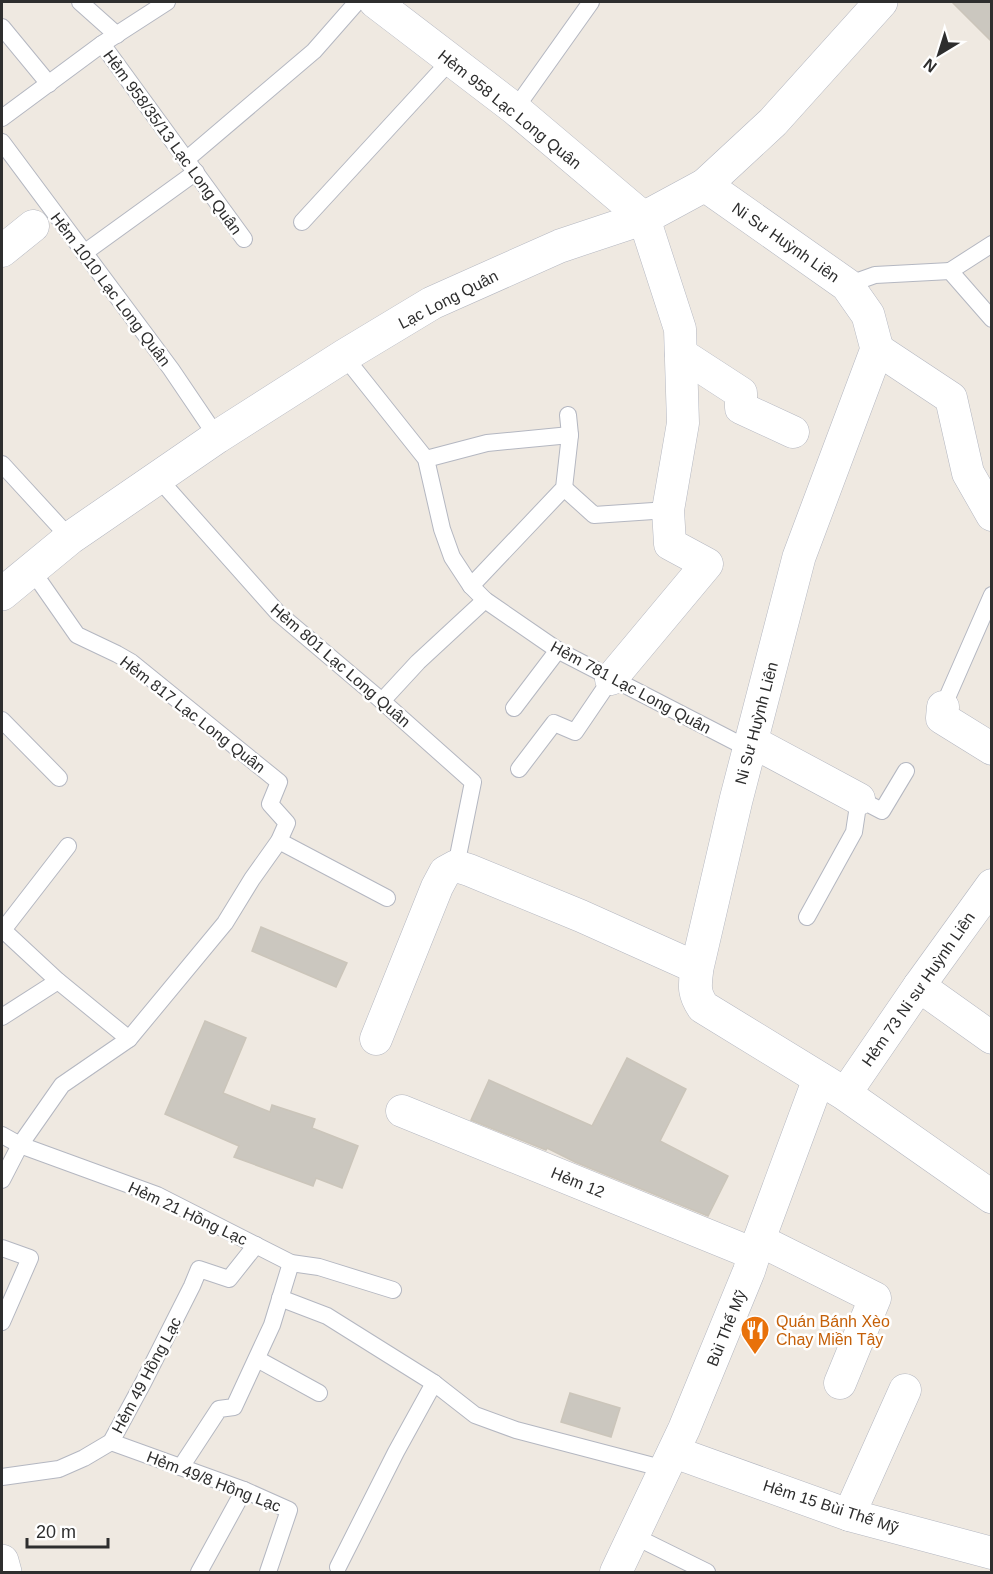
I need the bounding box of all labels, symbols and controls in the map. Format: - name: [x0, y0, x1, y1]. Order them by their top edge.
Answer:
- north arrow: [909, 24, 969, 84]
- street label: Hẻm 958/35/13 Lạc Long Quân: [100, 47, 245, 238]
- street label: Hẻm 958 Lạc Long Quân: [435, 47, 585, 172]
- text: N: [920, 55, 940, 76]
- street label: Ni Sư Huỳnh Liên: [729, 199, 842, 286]
- street label: Hẻm 1010 Lạc Long Quân: [47, 209, 174, 369]
- street label: Lạc Long Quân: [396, 267, 501, 332]
- street label: Hẻm 801 Lạc Long Quân: [268, 600, 414, 730]
- street label: Hẻm 781 Lạc Long Quân: [548, 638, 714, 737]
- street label: Hẻm 817 Lạc Long Quân: [117, 653, 268, 776]
- street label: Ni Sư Huỳnh Liên: [732, 660, 781, 786]
- street label: Hẻm 73 Ni sư Huỳnh Liên: [859, 909, 978, 1070]
- street label: Hẻm 12: [549, 1164, 607, 1201]
- street label: Hẻm 21 Hồng Lạc: [126, 1178, 250, 1248]
- street label: Bùi Thế Mỹ: [703, 1288, 749, 1369]
- place label: Quán Bánh Xèo Chay Miền Tây: [776, 1313, 890, 1348]
- street label: Hẻm 49 Hồng Lạc: [109, 1314, 184, 1436]
- restaurant icon: Quán Bánh Xèo Chay Miền Tây: [739, 1314, 771, 1356]
- street label: Hẻm 49/8 Hồng Lạc: [144, 1448, 283, 1515]
- street label: Hẻm 15 Bùi Thế Mỹ: [761, 1477, 901, 1536]
- scale bar: [27, 1511, 108, 1549]
- text: 20 m: [36, 1522, 76, 1542]

